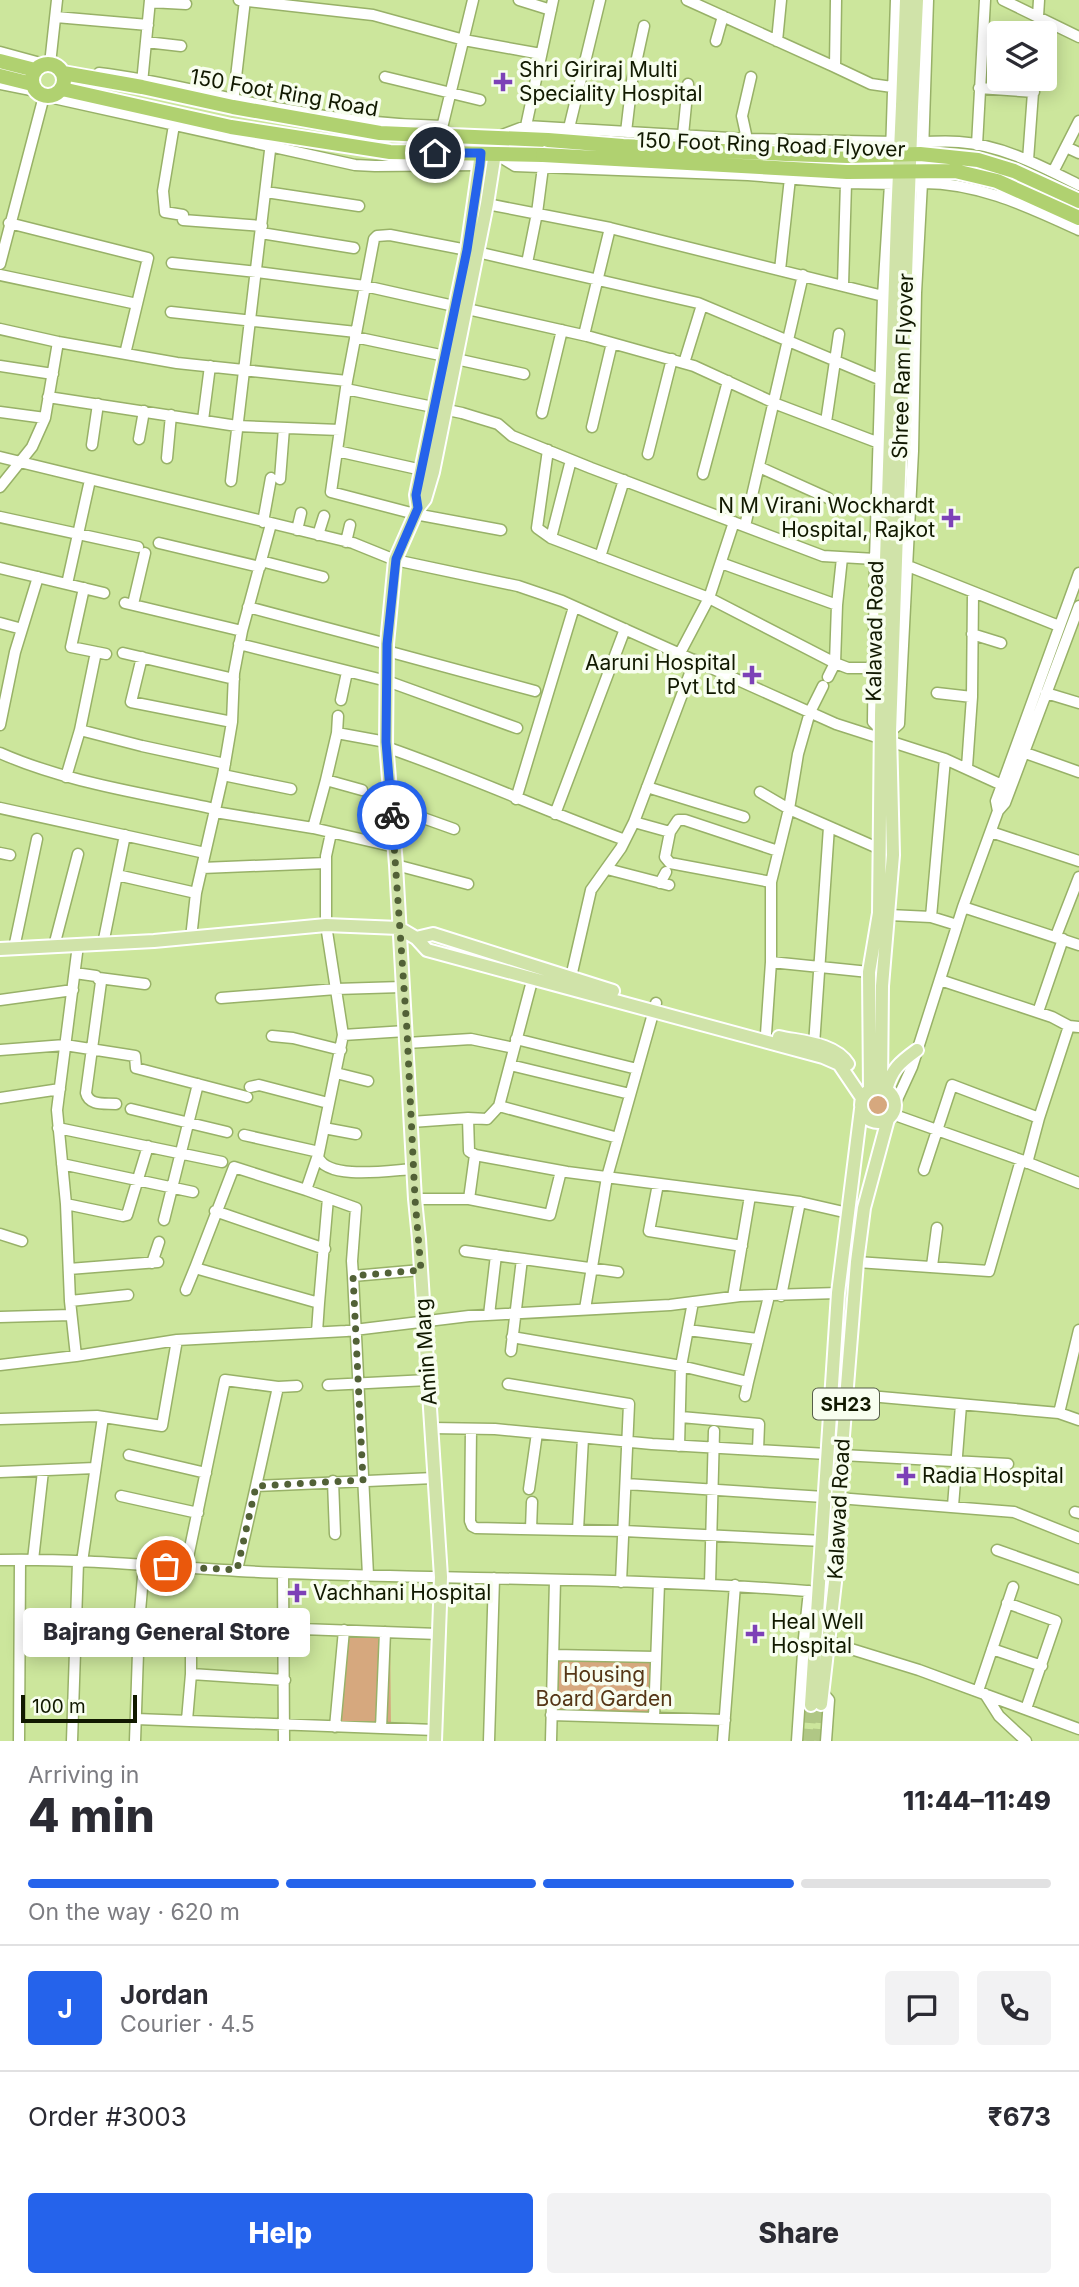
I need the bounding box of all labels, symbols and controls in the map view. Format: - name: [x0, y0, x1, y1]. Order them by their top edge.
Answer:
- map controls: [987, 21, 1057, 91]
- button: layers: [987, 21, 1057, 91]
- place label: Shri Giriraj Multi Speciality Hospital: [519, 57, 703, 106]
- street label: 150 Foot Ring Road: [188, 64, 380, 121]
- marker: Shri Giriraj Multi Speciality Hospital: [493, 72, 513, 92]
- pin: [405, 123, 465, 183]
- street label: 150 Foot Ring Road Flyover: [636, 127, 906, 162]
- icon: home: [416, 134, 454, 172]
- street label: Shree Ram Flyover: [887, 272, 918, 459]
- place label: N M Virani Wockhardt Hospital, Rajkot: [718, 493, 935, 542]
- marker: N M Virani Wockhardt Hospital, Rajkot: [941, 508, 961, 528]
- street label: Kalawad Road: [861, 560, 888, 702]
- place label: Aaruni Hospital Pvt Ltd: [585, 650, 736, 699]
- marker: Aaruni Hospital Pvt Ltd: [742, 665, 762, 685]
- courier: [357, 780, 427, 850]
- icon: bike: [373, 796, 411, 834]
- street label: Amin Marg: [409, 1298, 442, 1407]
- road number: SH23: [813, 1388, 879, 1420]
- street label: Kalawad Road: [822, 1438, 855, 1580]
- place label: Radia Hospital: [922, 1463, 1064, 1488]
- marker: Radia Hospital: [896, 1466, 916, 1486]
- pin: [136, 1536, 196, 1596]
- icon: bag: [147, 1547, 185, 1585]
- place label: Vachhani Hospital: [313, 1580, 491, 1605]
- marker: Vachhani Hospital: [287, 1583, 307, 1603]
- callout: Bajrang General Store: [23, 1608, 310, 1657]
- place label: Heal Well Hospital: [771, 1609, 864, 1658]
- text: Bajrang General Store: [43, 1618, 290, 1646]
- marker: Heal Well Hospital: [745, 1624, 765, 1644]
- park label: Housing Board Garden: [535, 1662, 673, 1711]
- scale bar: [21, 1692, 136, 1724]
- text: 100 m: [32, 1695, 86, 1718]
- text: Arriving in: [28, 1761, 139, 1789]
- text: 11:44–11:49: [903, 1785, 1051, 1816]
- text: 4 min: [28, 1787, 155, 1843]
- text: On the way · 620 m: [28, 1898, 240, 1926]
- button: chat: [885, 1971, 959, 2045]
- button: phone: [977, 1971, 1051, 2045]
- text: Jordan: [120, 1979, 209, 2010]
- text: J: [57, 1993, 73, 2024]
- text: Courier · 4.5: [120, 2010, 255, 2038]
- text: Order #3003: [28, 2101, 187, 2132]
- text: ₹673: [988, 2101, 1051, 2132]
- button: Help: [28, 2193, 533, 2273]
- button: Share: [547, 2193, 1051, 2273]

